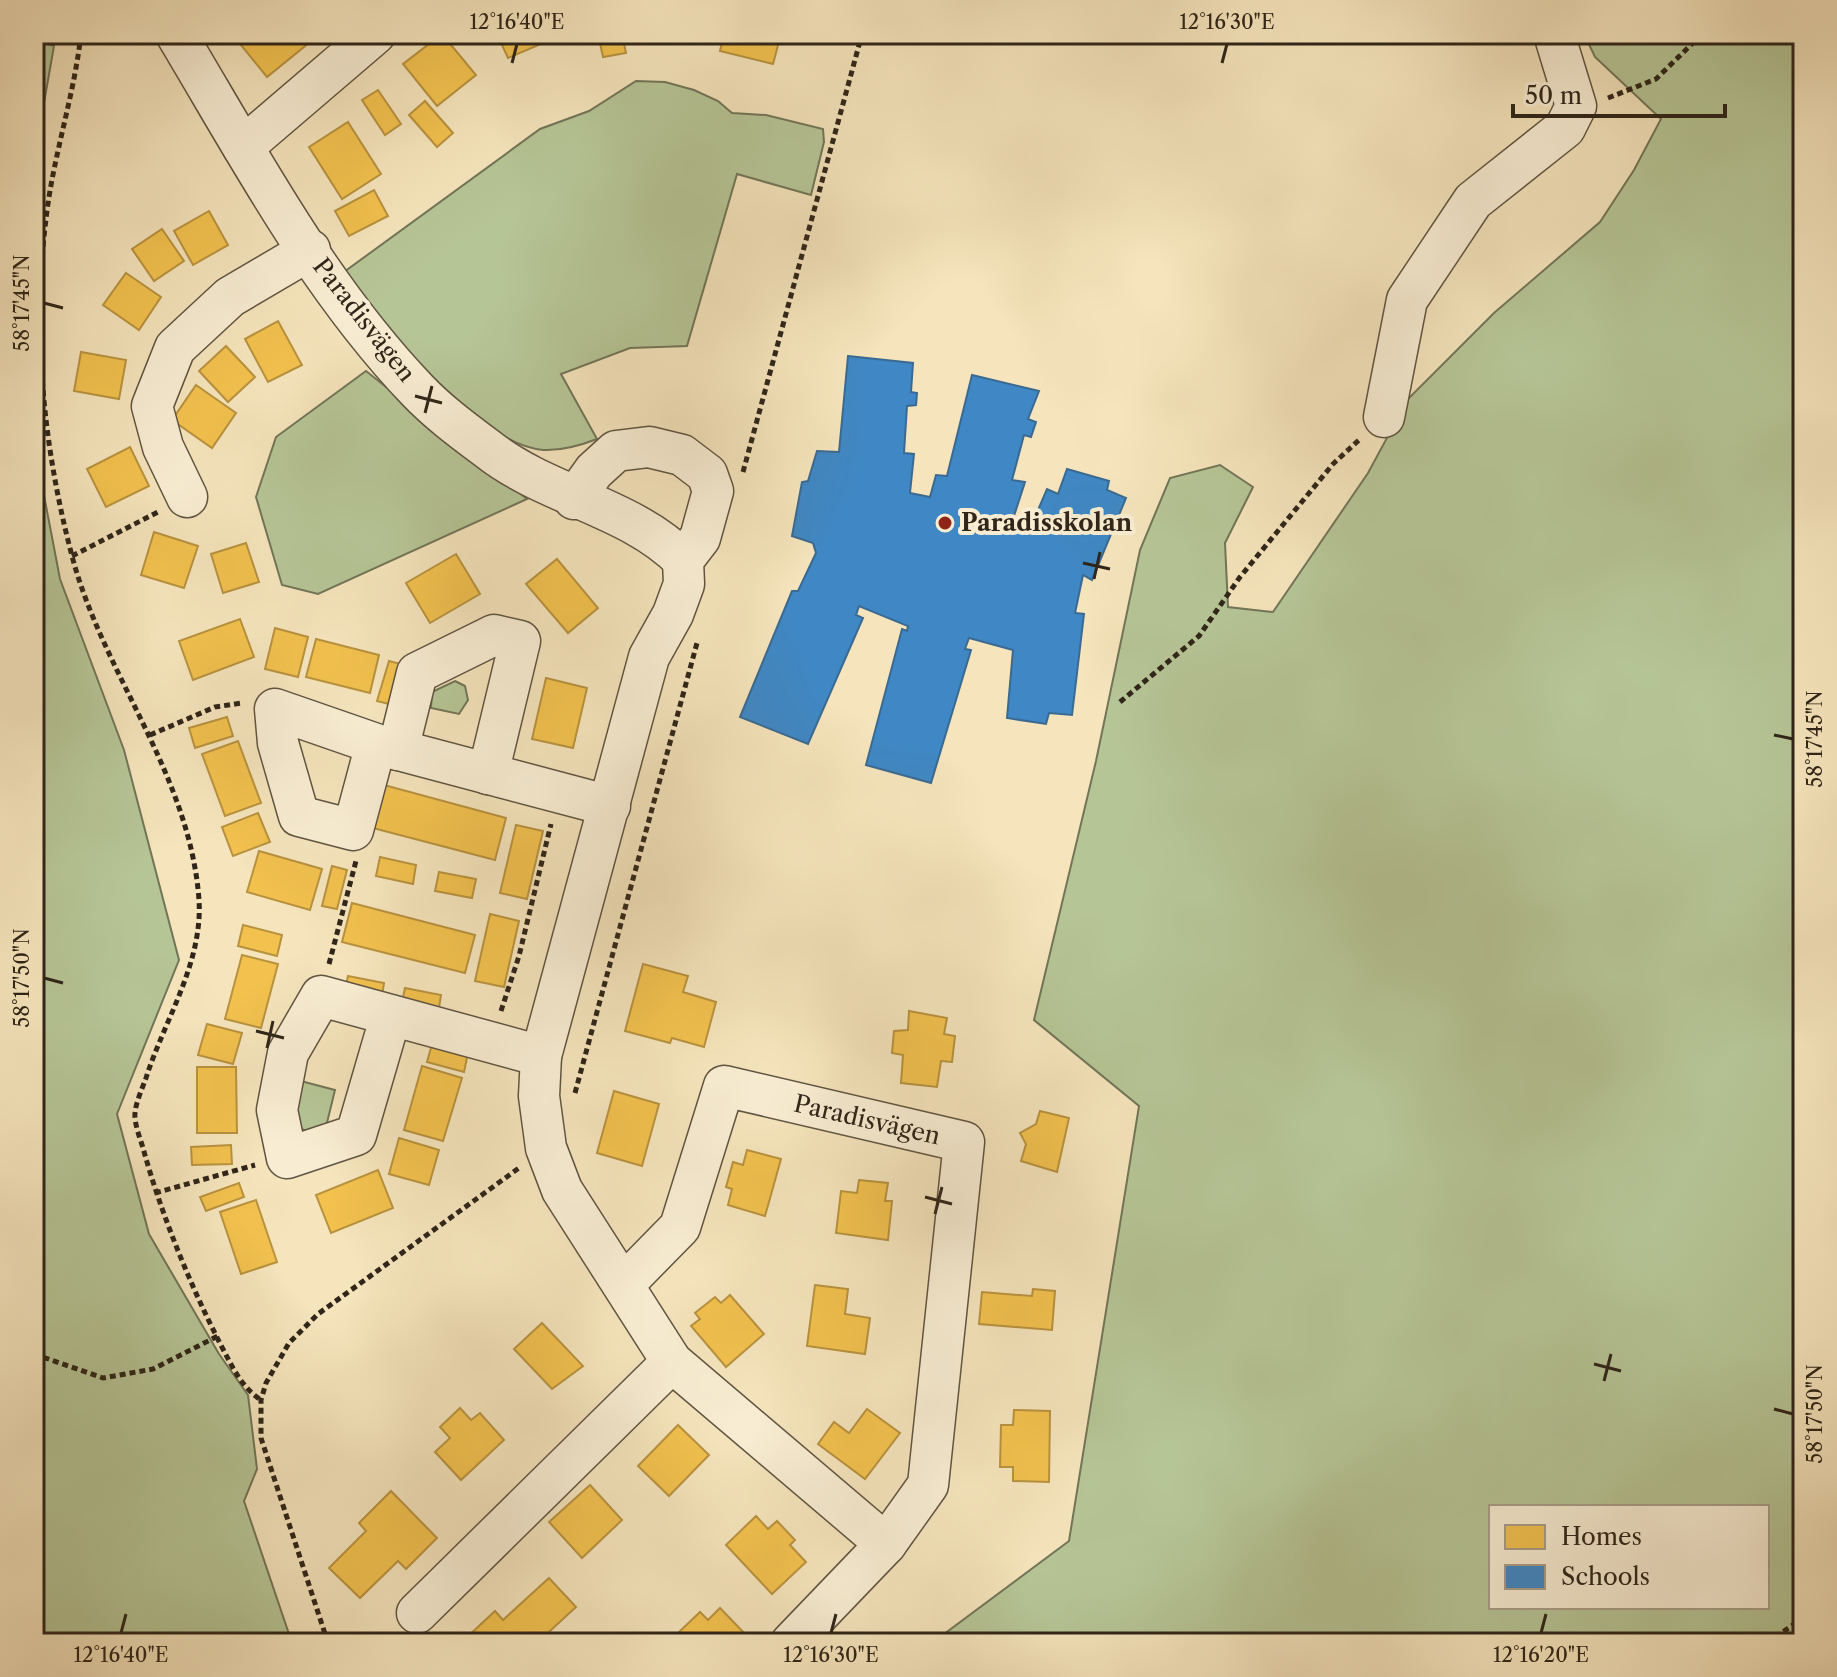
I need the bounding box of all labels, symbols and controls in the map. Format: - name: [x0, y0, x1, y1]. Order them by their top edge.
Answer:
- text: 12°16'40"E: [469, 10, 565, 34]
- text: 12°16'30"E: [1179, 10, 1275, 34]
- scale bar: [1513, 68, 1725, 118]
- text: 50 m: [1525, 81, 1582, 110]
- street label: Paradisvägen: [307, 252, 422, 387]
- text: 58°17'45"N: [10, 254, 34, 352]
- place label: Paradisskolan: [961, 508, 1133, 537]
- marker: Paradisskolan: [936, 514, 954, 532]
- text: 58°17'45"N: [1803, 690, 1827, 788]
- text: 58°17'50"N: [10, 928, 34, 1028]
- street label: Paradisvägen: [791, 1089, 943, 1150]
- text: 58°17'50"N: [1803, 1364, 1827, 1464]
- legend: [1489, 1505, 1769, 1609]
- text: Homes: [1561, 1522, 1642, 1551]
- text: Schools: [1561, 1562, 1650, 1591]
- text: 12°16'40"E: [73, 1643, 169, 1667]
- text: 12°16'30"E: [783, 1643, 879, 1667]
- text: 12°16'20"E: [1493, 1643, 1589, 1667]

